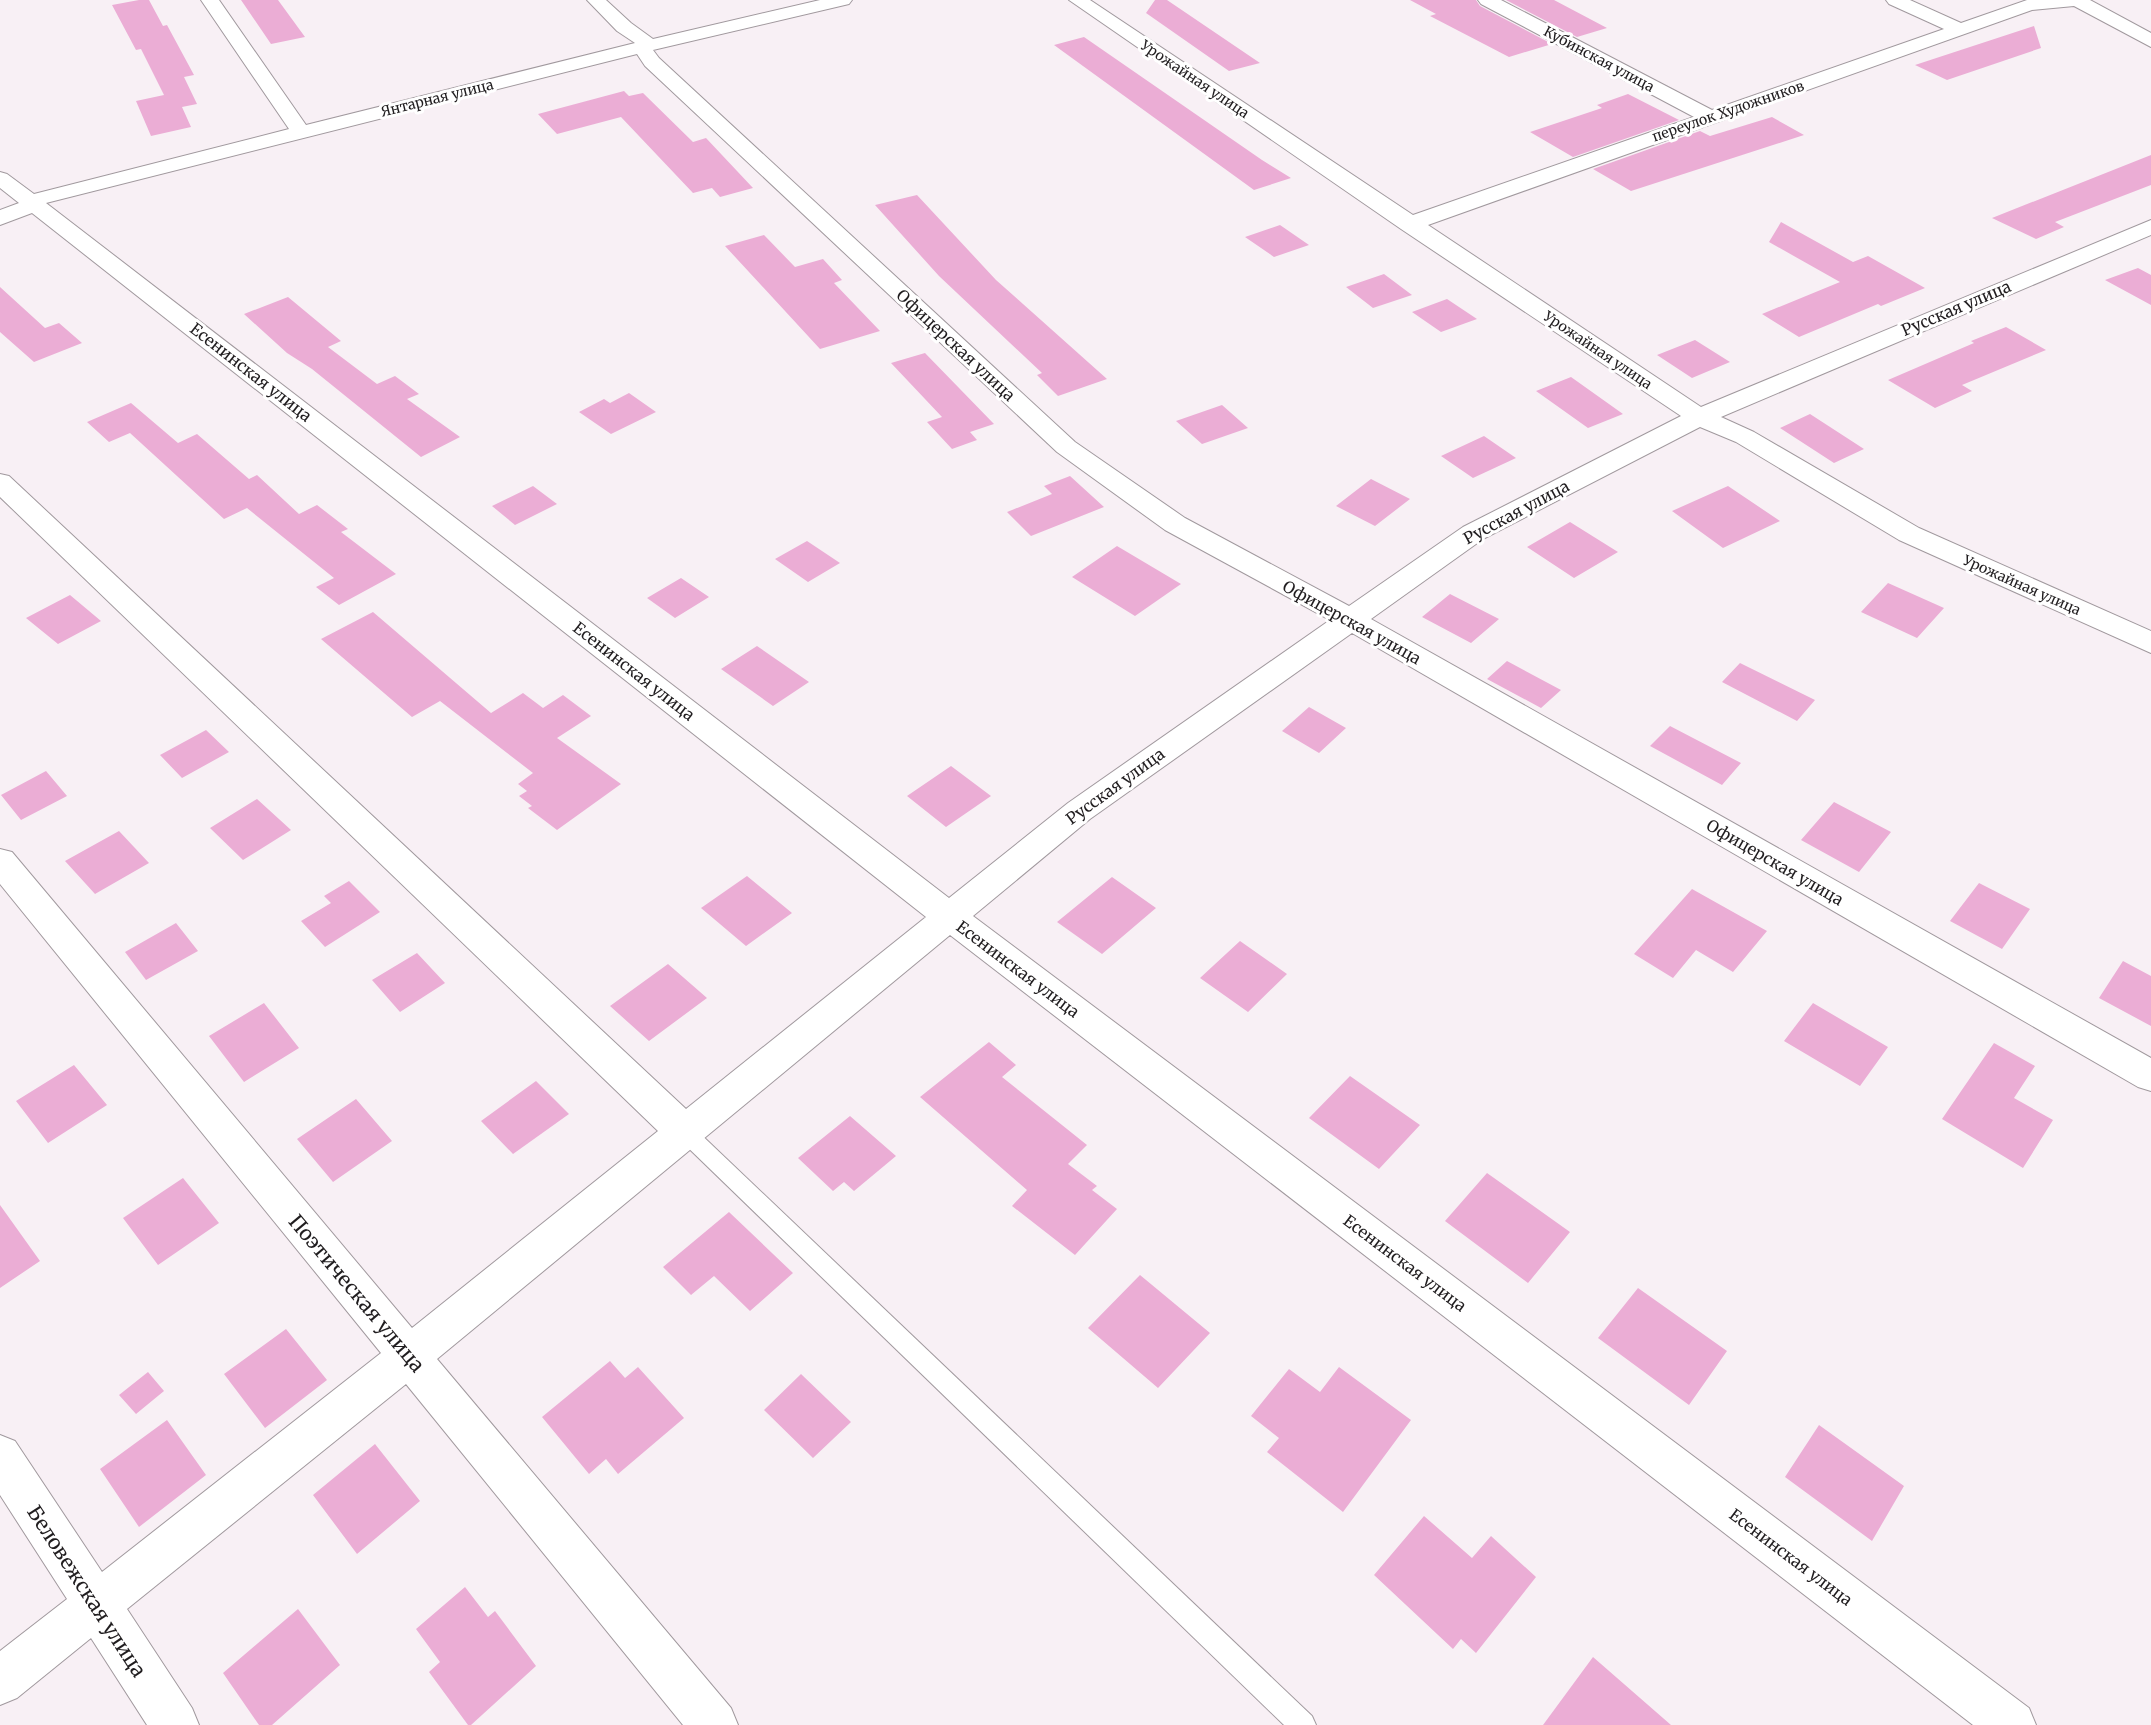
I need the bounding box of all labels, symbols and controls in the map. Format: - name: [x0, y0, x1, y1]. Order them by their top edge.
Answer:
- street label: Кубинская улица: [1541, 22, 1658, 96]
- street label: Урожайная улица: [1137, 35, 1253, 122]
- street label: Янтарная улица: [379, 75, 496, 121]
- street label: переулок Художников: [1650, 77, 1806, 145]
- street label: Русская улица: [1898, 276, 2014, 340]
- street label: Офицерская улица: [893, 285, 1020, 405]
- street label: Урожайная улица: [1540, 306, 1656, 393]
- street label: Есенинская улица: [186, 318, 316, 426]
- street label: Русская улица: [1460, 476, 1573, 548]
- street label: Урожайная улица: [1959, 551, 2084, 619]
- street label: Офицерская улица: [1279, 576, 1425, 669]
- street label: Есенинская улица: [569, 617, 699, 725]
- street label: Русская улица: [1062, 743, 1169, 828]
- street label: Офицерская улица: [1703, 815, 1847, 910]
- street label: Есенинская улица: [953, 916, 1084, 1022]
- street label: Поэтическая улица: [284, 1209, 430, 1377]
- street label: Есенинская улица: [1340, 1210, 1471, 1316]
- street label: Беловежская улица: [22, 1500, 152, 1682]
- street label: Есенинская улица: [1726, 1504, 1857, 1610]

